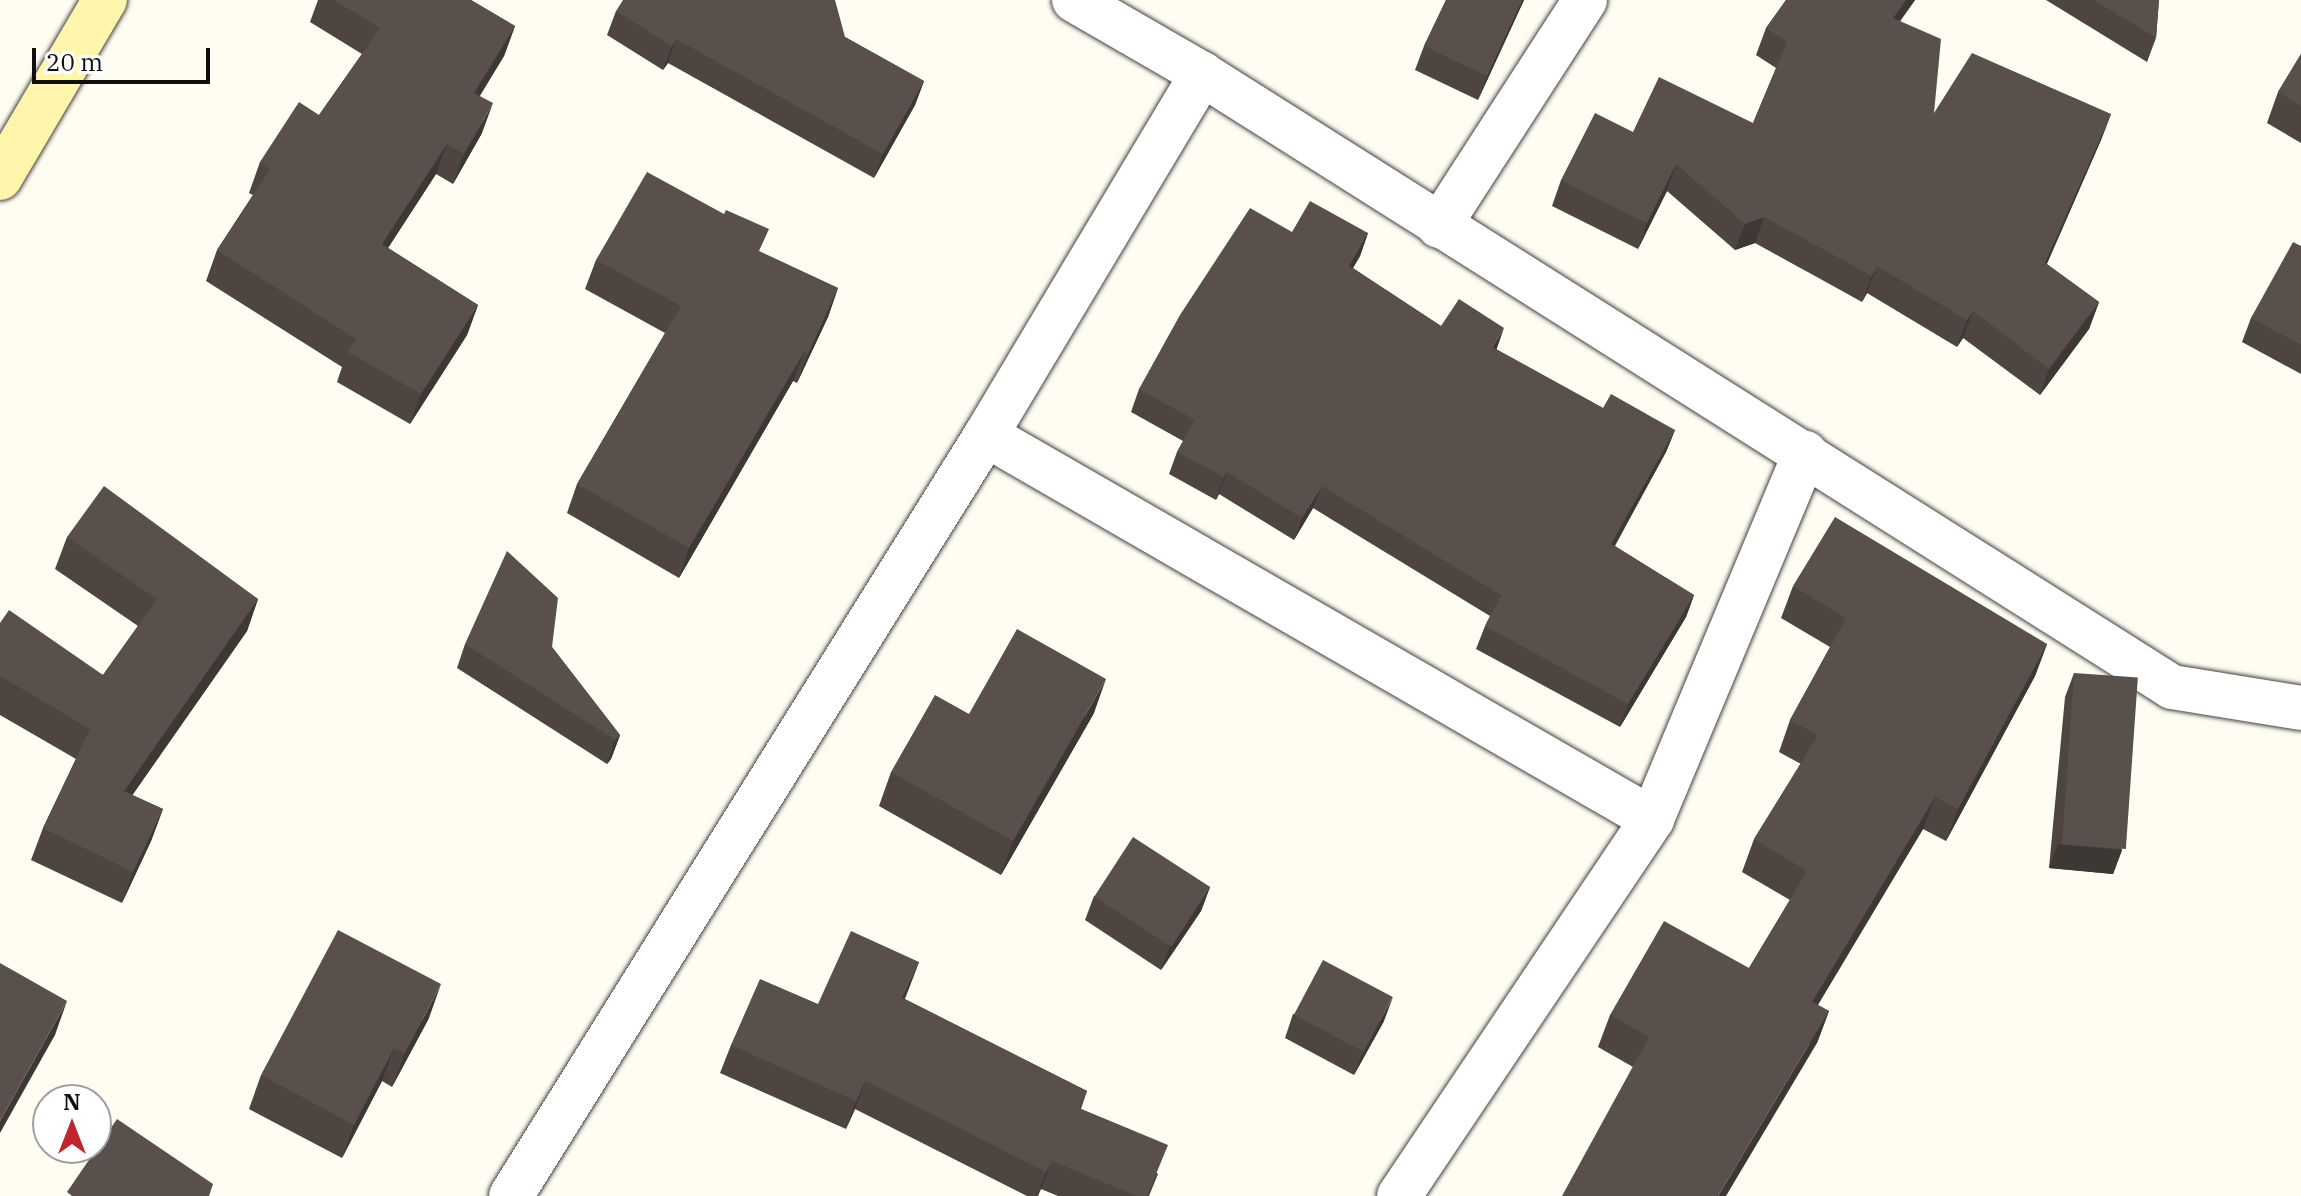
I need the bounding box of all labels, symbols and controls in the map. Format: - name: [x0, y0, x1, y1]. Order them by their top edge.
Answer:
- scale bar: [36, 32, 214, 82]
- text: 20 m: [46, 46, 103, 78]
- north arrow: [32, 1084, 112, 1164]
- text: N: [63, 1087, 81, 1116]

